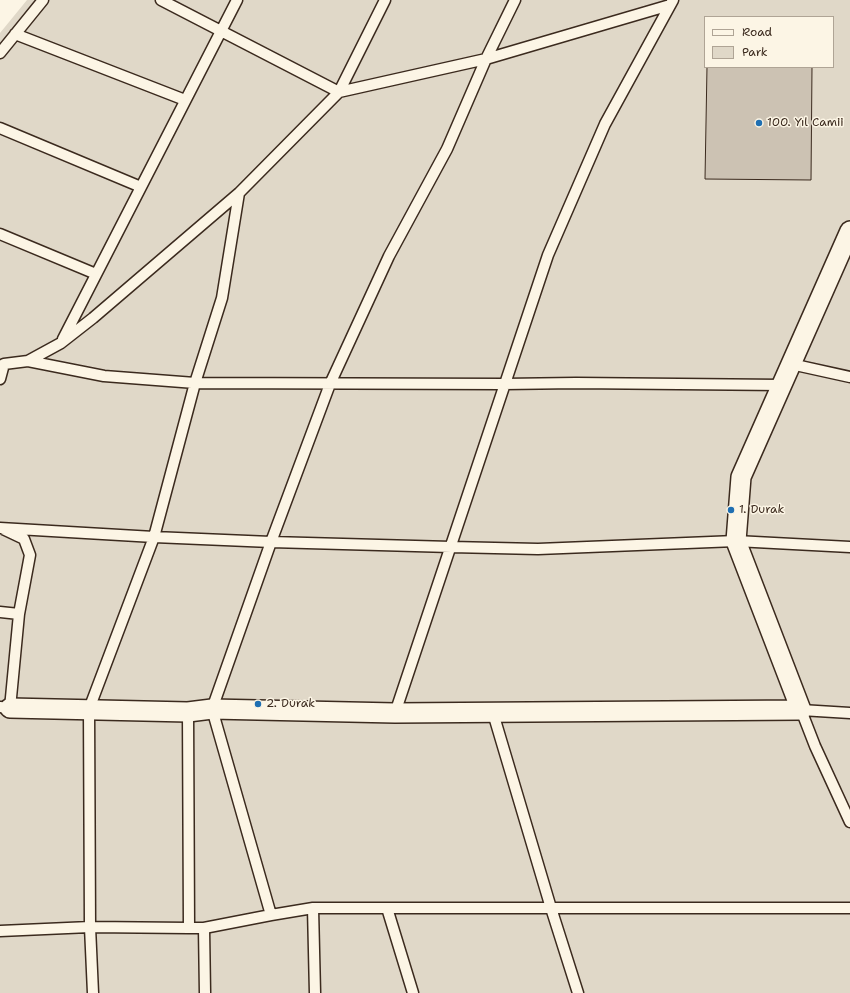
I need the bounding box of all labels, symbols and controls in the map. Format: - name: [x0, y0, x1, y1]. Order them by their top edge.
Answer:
- legend: [704, 16, 834, 68]
- text: Road: [742, 24, 772, 40]
- text: Park: [742, 44, 768, 60]
- place label: 100. Yıl Camii: [767, 116, 844, 130]
- marker: 100. Yıl Camii: [754, 118, 764, 128]
- place label: 1. Durak: [739, 503, 784, 517]
- marker: 1. Durak: [726, 505, 736, 515]
- place label: 2. Durak: [266, 697, 315, 711]
- marker: 2. Durak: [253, 699, 263, 709]

